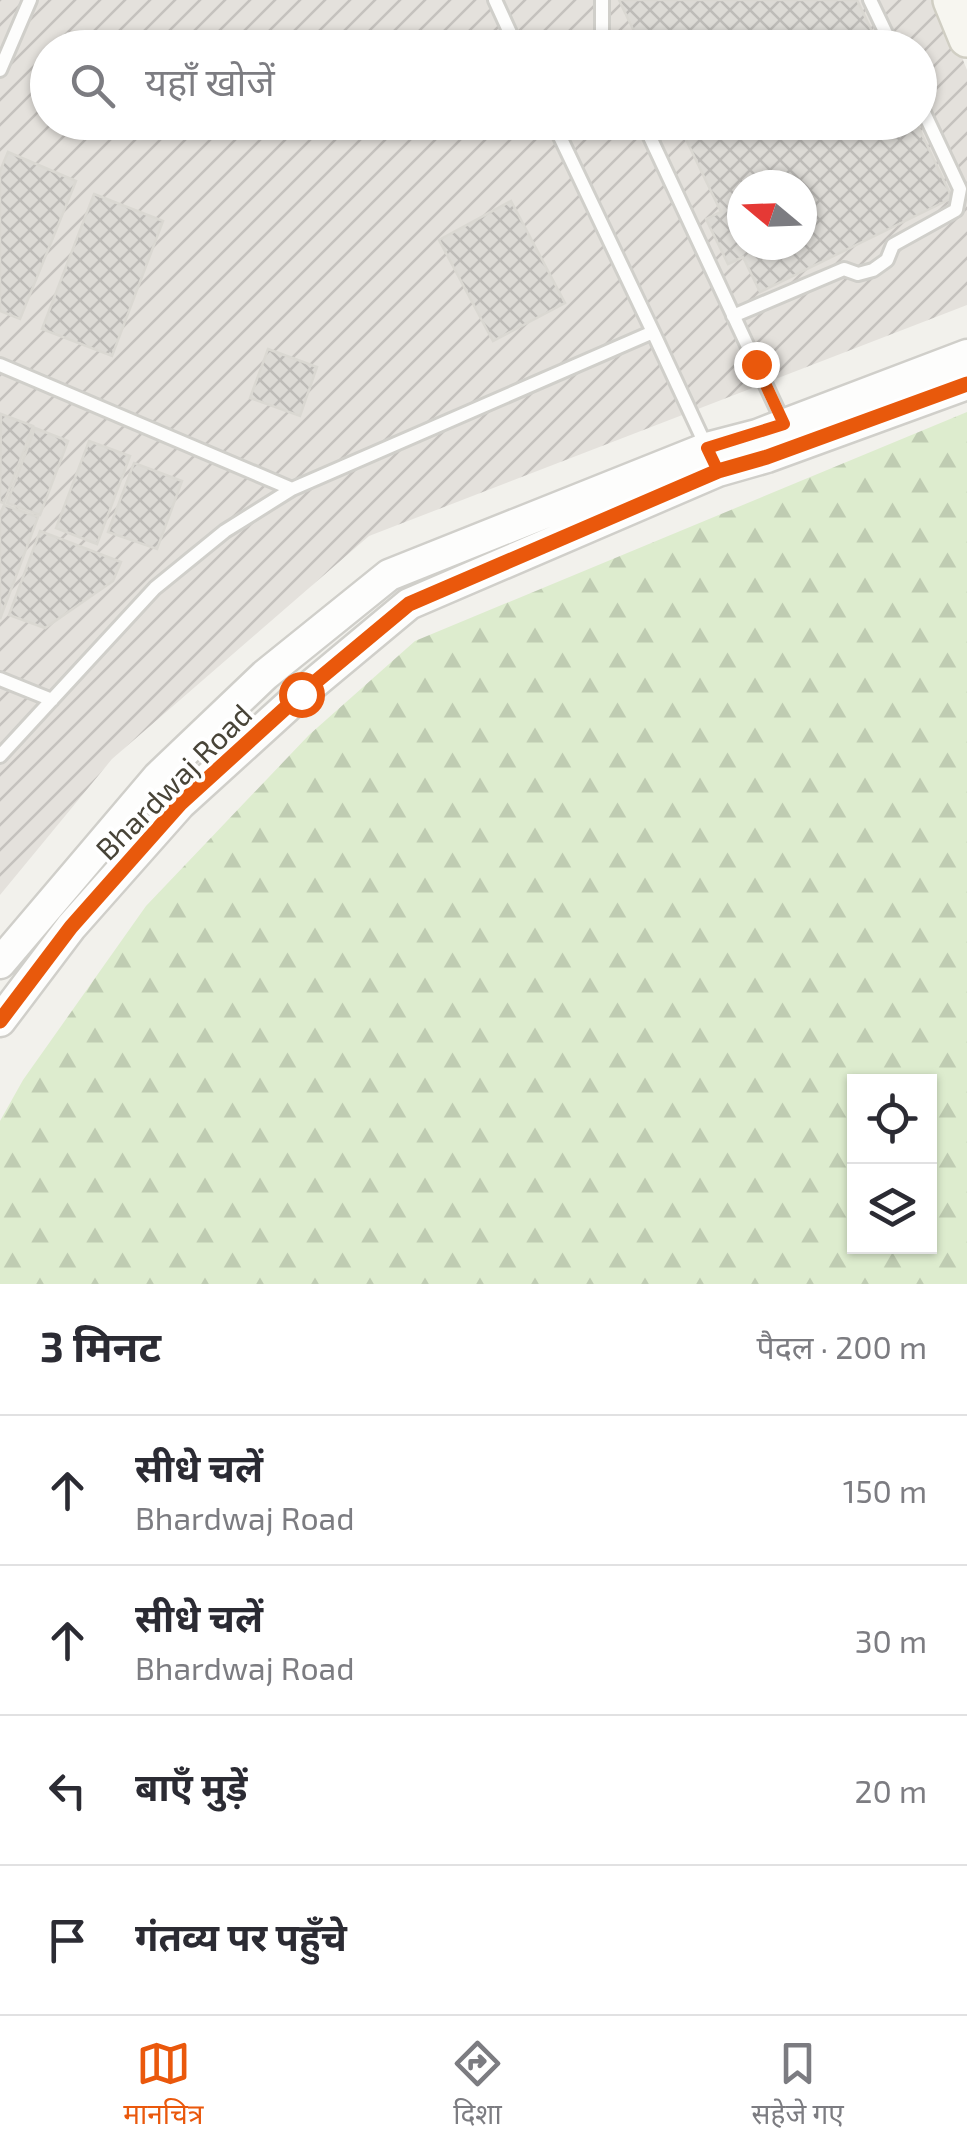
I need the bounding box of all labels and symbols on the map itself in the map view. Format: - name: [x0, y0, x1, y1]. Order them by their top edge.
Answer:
- north arrow: [727, 170, 817, 260]
- route end: [734, 342, 780, 388]
- route start: [279, 672, 325, 718]
- street label: Bhardwaj Road: [88, 696, 258, 866]

